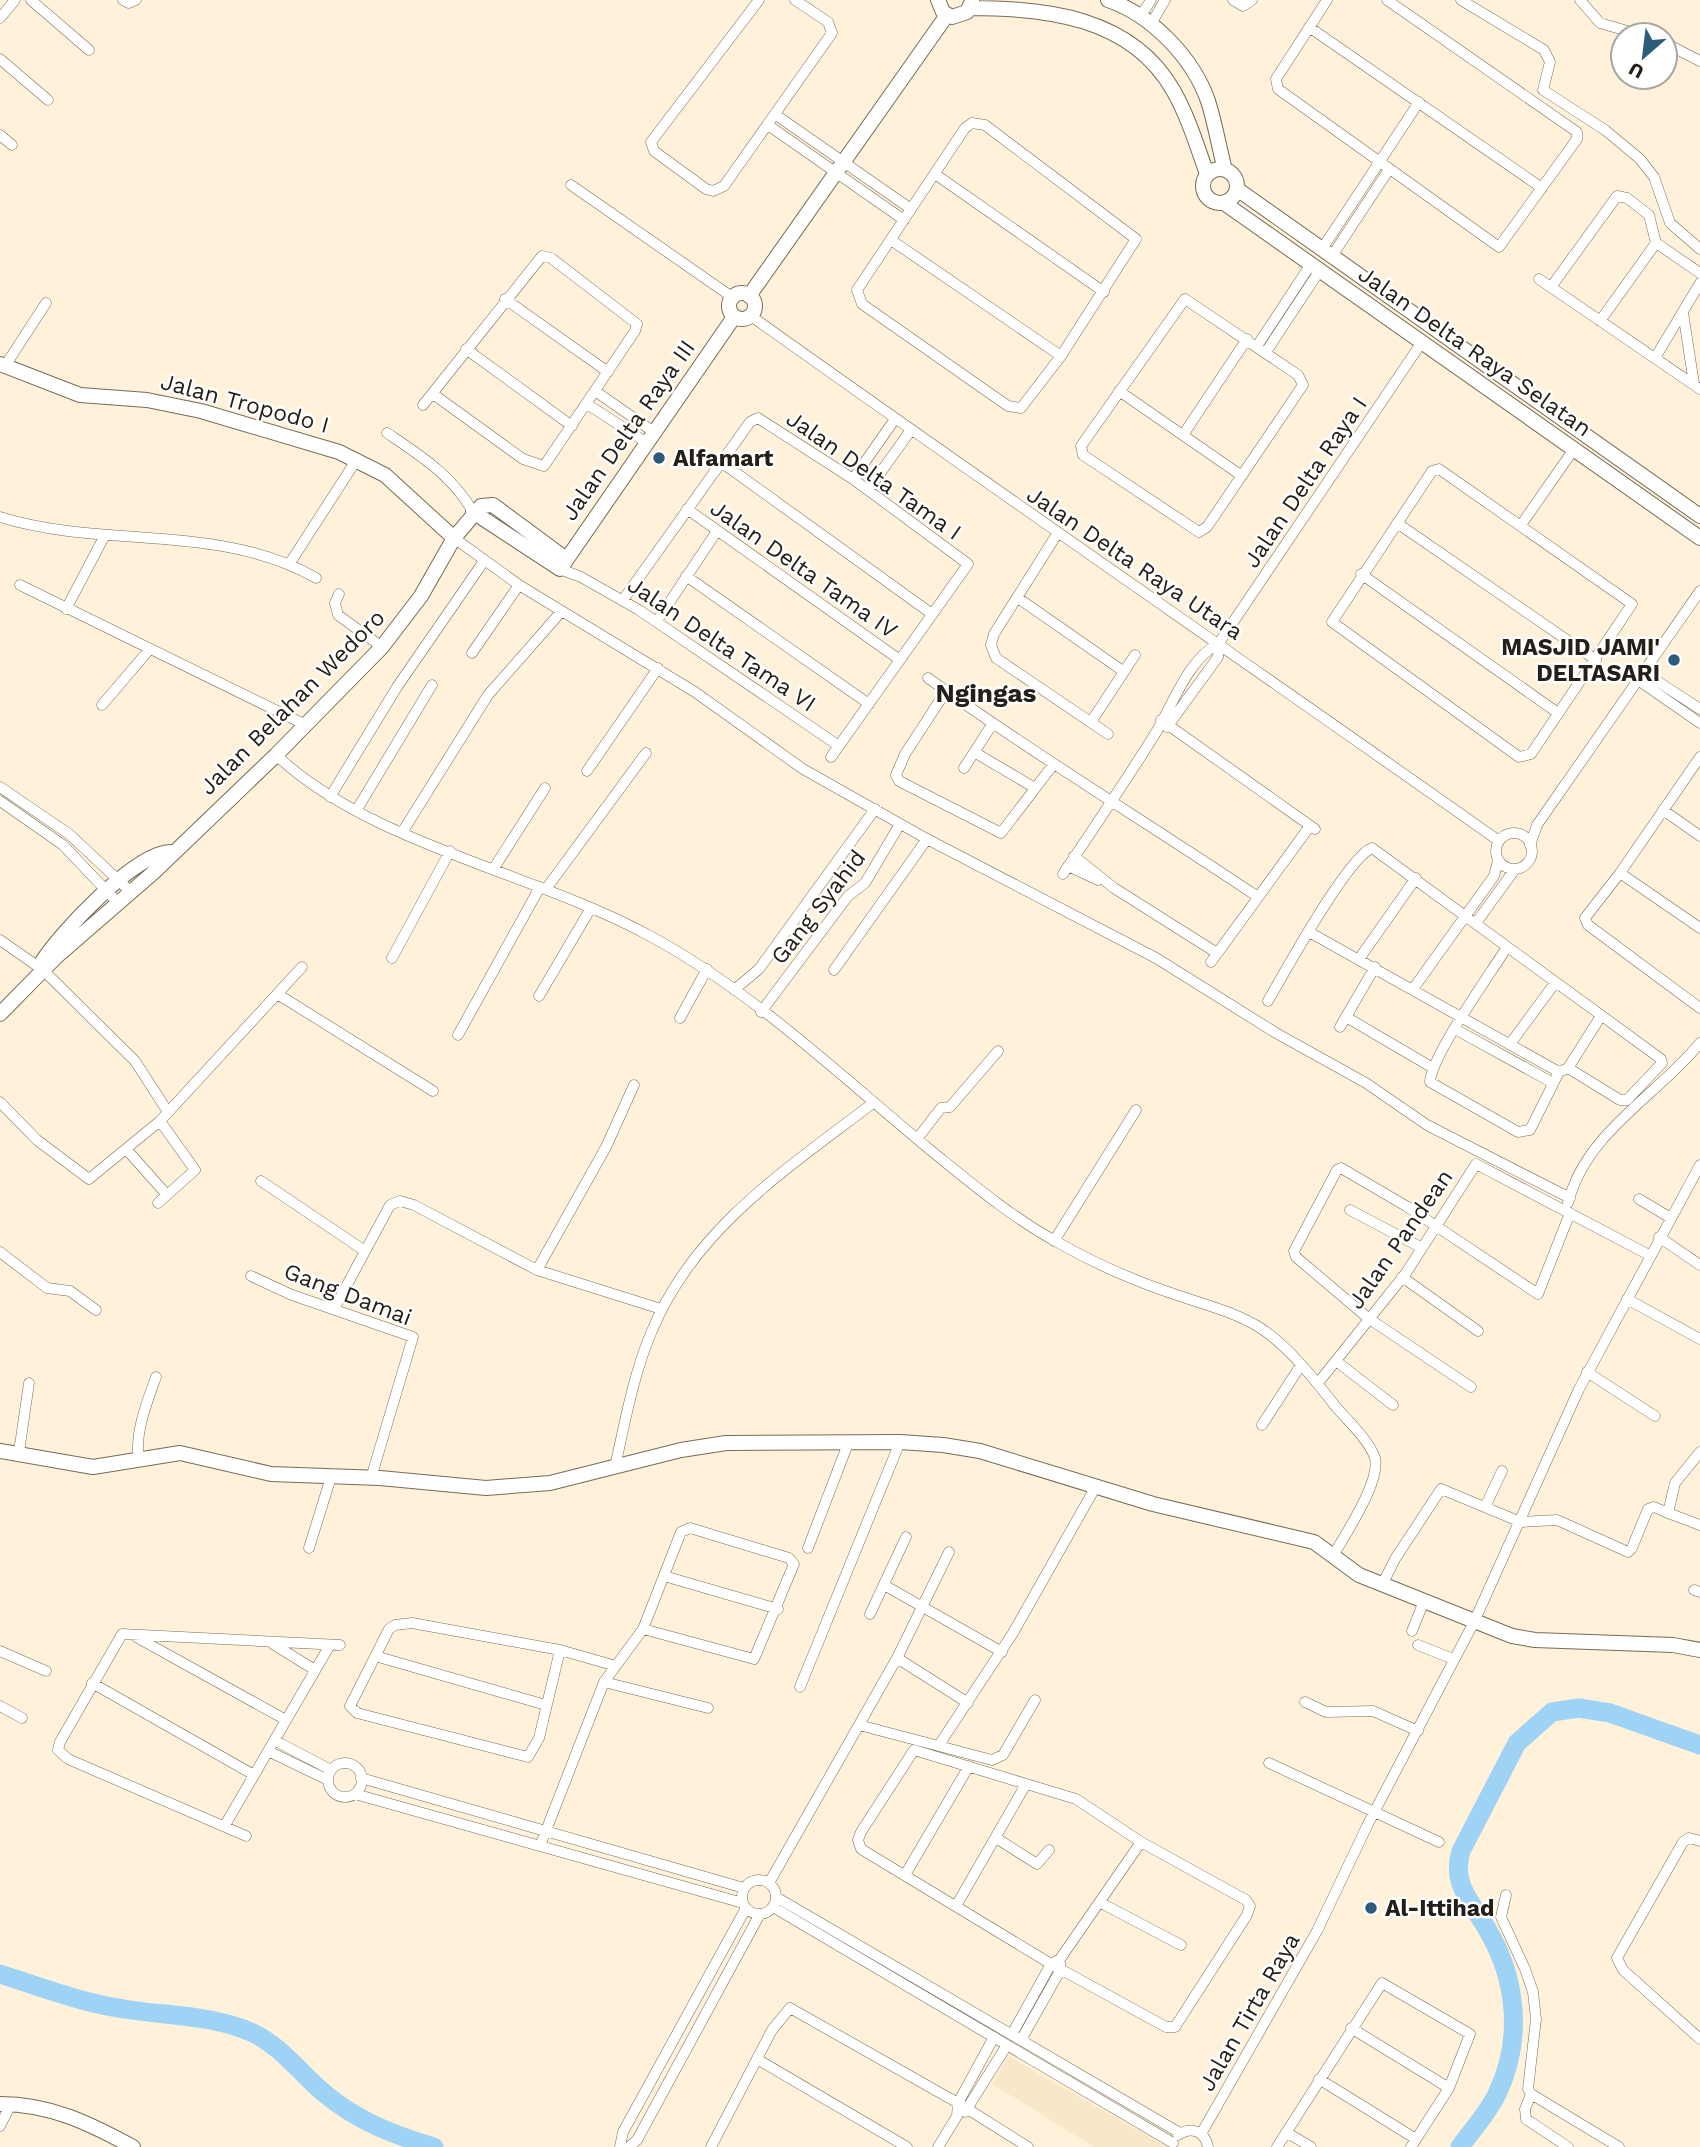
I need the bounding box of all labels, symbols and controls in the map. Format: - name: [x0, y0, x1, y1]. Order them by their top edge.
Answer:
- north arrow: [1609, 21, 1679, 91]
- text: U: [1625, 57, 1648, 84]
- street label: Jalan Delta Raya Selatan: [1353, 261, 1596, 442]
- street label: Jalan Delta Raya III: [556, 335, 701, 526]
- street label: Jalan Tropodo I: [158, 368, 332, 439]
- street label: Jalan Delta Raya I: [1238, 392, 1373, 573]
- street label: Jalan Delta Tama I: [781, 405, 966, 546]
- place label: Alfamart: [673, 445, 773, 472]
- marker: Alfamart: [651, 450, 667, 466]
- street label: Jalan Delta Raya Utara: [1022, 481, 1248, 646]
- street label: Jalan Delta Tama IV: [705, 495, 902, 644]
- street label: Jalan Delta Tama VI: [622, 571, 821, 717]
- street label: Jalan Belahan Wedoro: [194, 604, 390, 800]
- place label: MASJID JAMI' DELTASARI: [1501, 634, 1660, 687]
- marker: MASJID JAMI' DELTASARI: [1666, 652, 1682, 668]
- district label: Ngingas: [936, 678, 1037, 708]
- street label: Gang Syahid: [765, 845, 871, 970]
- street label: Jalan Pandean: [1342, 1164, 1459, 1314]
- street label: Gang Damai: [280, 1258, 416, 1331]
- place label: Al-Ittihad: [1385, 1895, 1494, 1922]
- marker: Al-Ittihad: [1363, 1900, 1379, 1916]
- street label: Jalan Tirta Raya: [1193, 1929, 1306, 2096]

